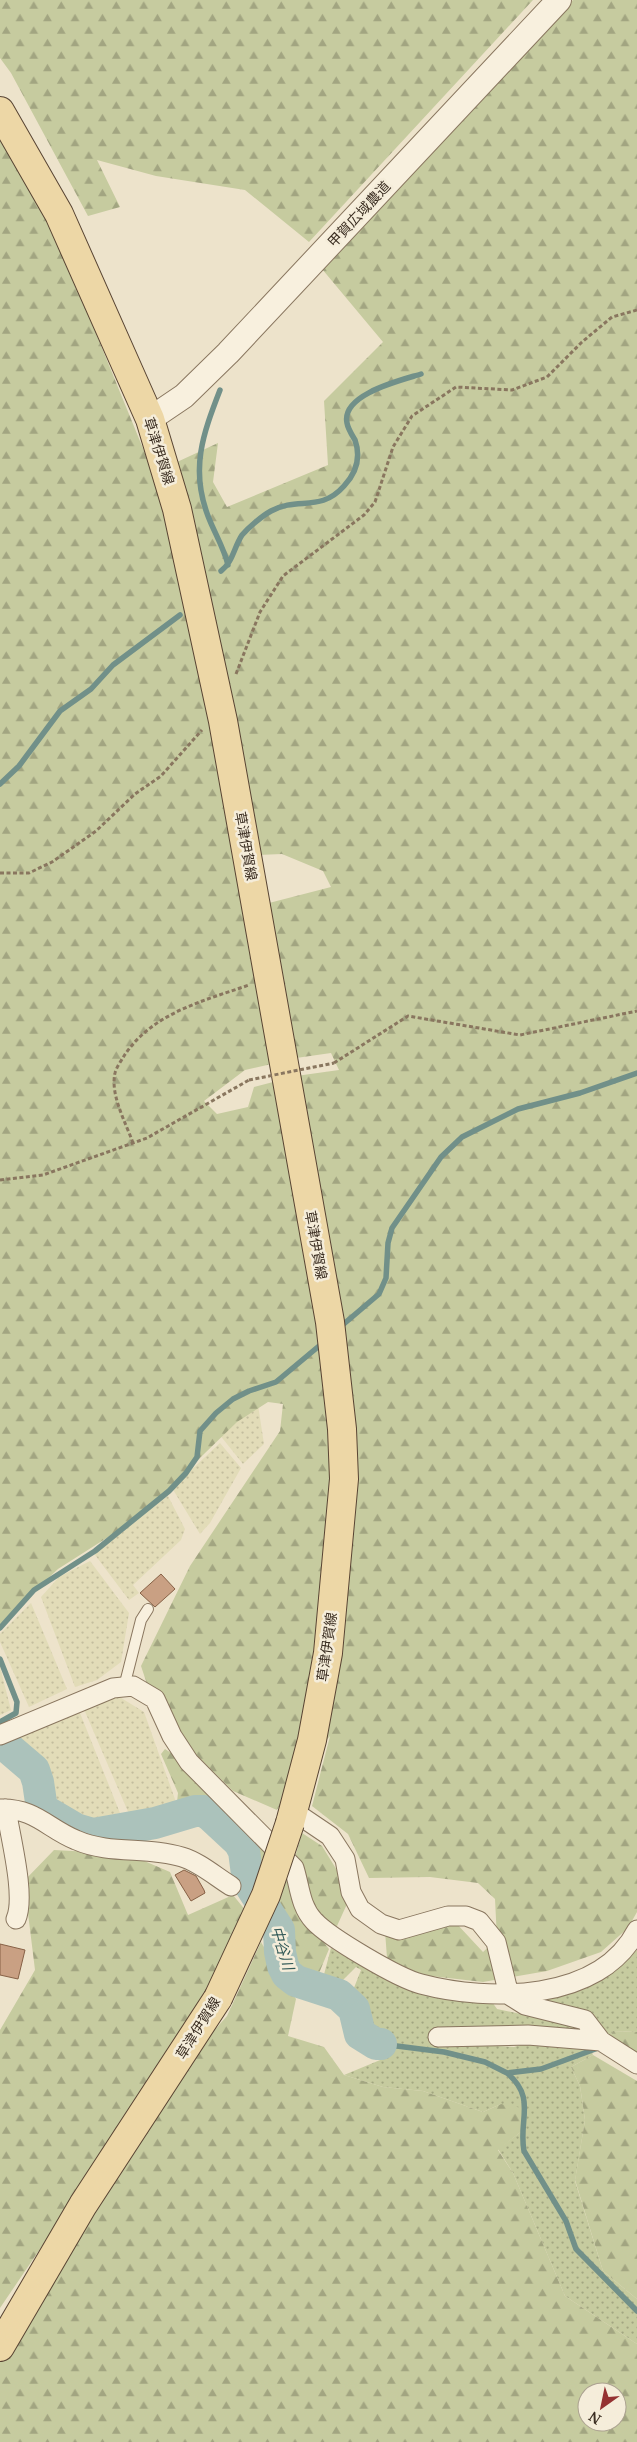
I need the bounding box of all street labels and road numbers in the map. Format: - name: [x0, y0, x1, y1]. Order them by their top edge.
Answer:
- street label: 甲賀広域農道: [323, 176, 394, 251]
- street label: 草津伊賀線: [140, 415, 179, 487]
- street label: 草津伊賀線: [231, 810, 262, 882]
- street label: 草津伊賀線: [301, 1209, 332, 1281]
- street label: 草津伊賀線: [312, 1611, 341, 1683]
- street label: 草津伊賀線: [171, 1993, 224, 2062]

